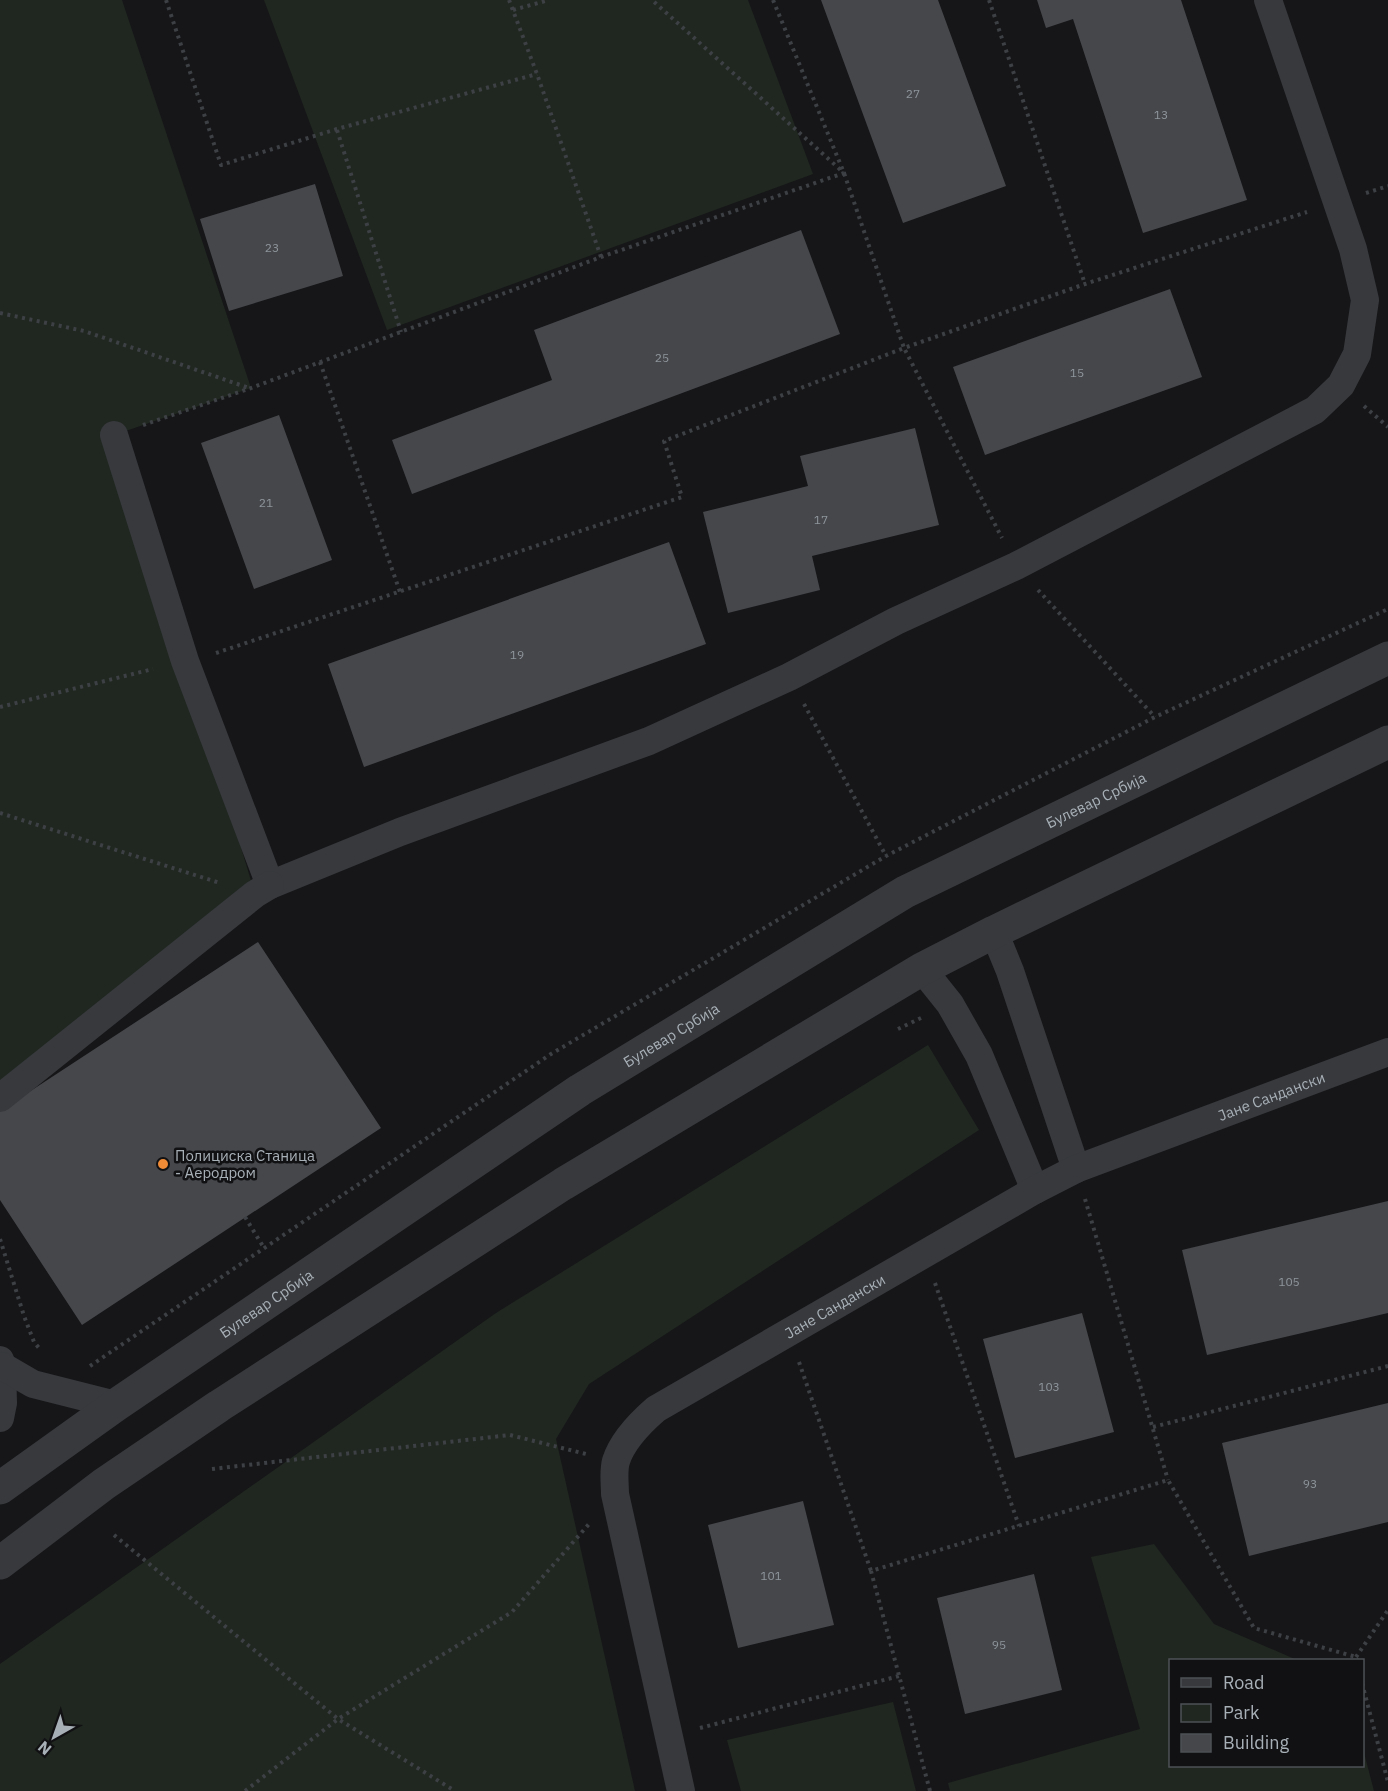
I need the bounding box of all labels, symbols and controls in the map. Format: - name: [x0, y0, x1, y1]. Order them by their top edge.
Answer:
- house number: 27: [906, 86, 920, 101]
- house number: 13: [1154, 107, 1168, 122]
- house number: 23: [265, 240, 279, 255]
- house number: 25: [655, 350, 669, 365]
- house number: 15: [1070, 365, 1084, 380]
- house number: 21: [259, 495, 273, 510]
- house number: 17: [814, 512, 828, 527]
- house number: 19: [510, 647, 524, 662]
- street label: Булевар Србија: [1043, 767, 1149, 832]
- street label: Булевар Србија: [619, 998, 723, 1071]
- street label: Јане Сандански: [1215, 1067, 1327, 1125]
- place label: Полициска Станица - Аеродром: [175, 1146, 315, 1182]
- marker: Полициска Станица - Аеродром: [156, 1157, 170, 1171]
- street label: Булевар Србија: [216, 1265, 317, 1342]
- street label: Јане Сандански: [781, 1269, 888, 1342]
- house number: 105: [1278, 1274, 1300, 1289]
- house number: 103: [1038, 1379, 1060, 1394]
- house number: 93: [1303, 1476, 1317, 1491]
- house number: 101: [760, 1568, 782, 1583]
- house number: 95: [992, 1637, 1006, 1652]
- legend: [1169, 1659, 1364, 1767]
- text: Road: [1223, 1671, 1264, 1694]
- text: Park: [1223, 1701, 1260, 1724]
- north arrow: [24, 1707, 84, 1767]
- text: Building: [1223, 1731, 1290, 1754]
- text: N: [33, 1737, 55, 1760]

